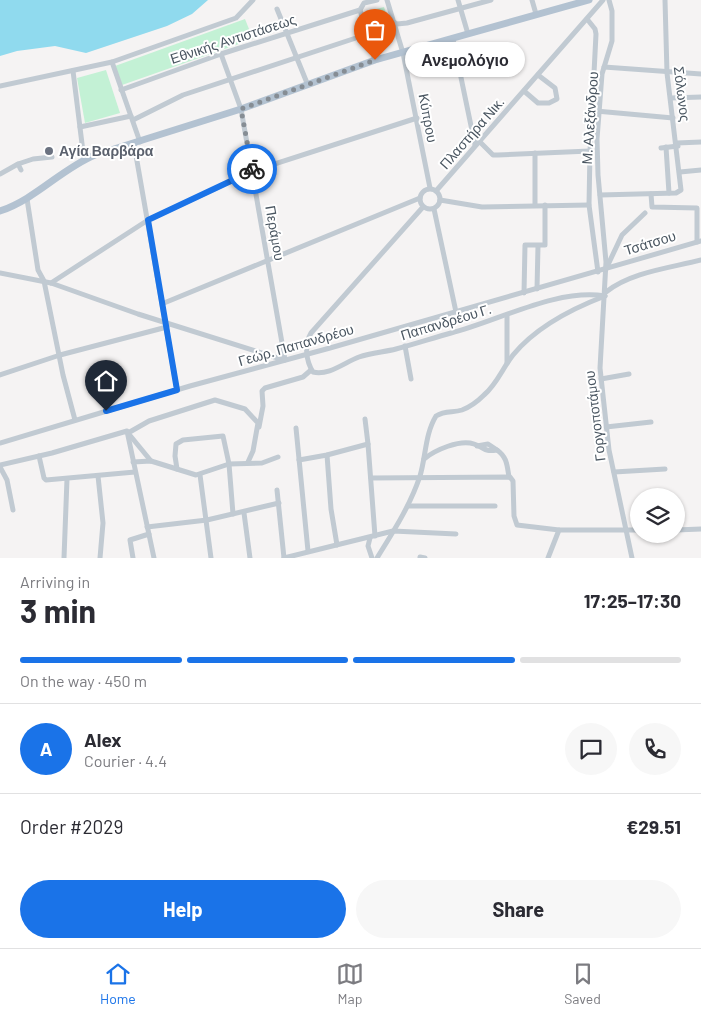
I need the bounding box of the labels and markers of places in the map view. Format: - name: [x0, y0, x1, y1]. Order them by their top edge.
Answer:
- pin: [354, 9, 396, 60]
- callout: Ανεμολόγιο: [405, 42, 525, 78]
- place label: Αγία Βαρβάρα: [59, 142, 154, 159]
- marker: Αγία Βαρβάρα: [43, 145, 55, 157]
- pin: [85, 360, 127, 411]

